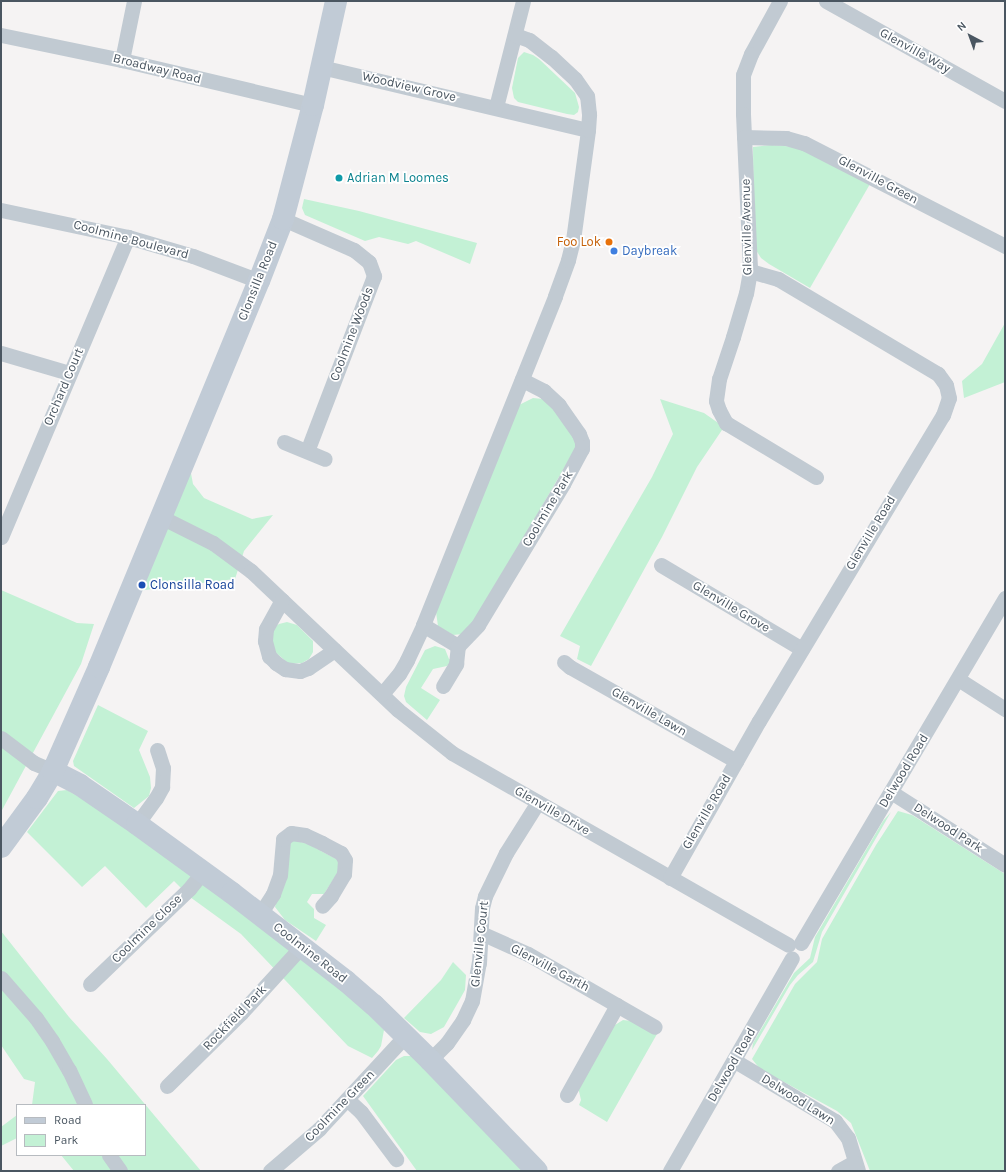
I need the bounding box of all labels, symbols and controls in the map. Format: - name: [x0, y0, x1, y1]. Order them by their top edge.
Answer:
- north arrow: [950, 16, 990, 56]
- text: N: [955, 19, 969, 34]
- street label: Glenville Way: [877, 25, 953, 77]
- street label: Broadway Road: [111, 50, 203, 88]
- street label: Woodview Grove: [360, 69, 458, 105]
- street label: Glenville Green: [835, 152, 921, 208]
- place label: Adrian M Loomes: [347, 170, 449, 186]
- marker: Adrian M Loomes: [334, 173, 344, 183]
- street label: Glenville Avenue: [738, 178, 756, 276]
- street label: Coolmine Boulevard: [72, 217, 190, 263]
- place label: Foo Lok: [557, 234, 601, 250]
- marker: Foo Lok: [604, 237, 614, 247]
- street label: Clonsilla Road: [235, 239, 281, 323]
- place label: Daybreak: [622, 243, 677, 259]
- marker: Daybreak: [609, 246, 619, 256]
- street label: Coolmine Woods: [327, 285, 377, 383]
- street label: Orchard Court: [41, 346, 87, 428]
- street label: Coolmine Park: [519, 468, 577, 550]
- street label: Glenville Road: [843, 493, 899, 573]
- place label: Clonsilla Road: [150, 577, 235, 593]
- street label: Glenville Grove: [690, 578, 772, 636]
- marker: Clonsilla Road: [137, 580, 147, 590]
- street label: Glenville Lawn: [609, 684, 689, 740]
- street label: Delwood Road: [876, 731, 932, 811]
- street label: Glenville Road: [679, 772, 735, 852]
- street label: Glenville Drive: [512, 783, 592, 839]
- street label: Delwood Park: [910, 800, 986, 856]
- street label: Coolmine Close: [109, 892, 185, 966]
- street label: Glenville Court: [468, 900, 492, 988]
- street label: Coolmine Road: [270, 919, 350, 987]
- street label: Glenville Garth: [508, 941, 592, 995]
- street label: Rockfield Park: [200, 982, 270, 1054]
- street label: Delwood Road: [704, 1025, 760, 1105]
- street label: Coolmine Green: [302, 1067, 378, 1145]
- street label: Delwood Lawn: [758, 1071, 838, 1129]
- legend: [16, 1104, 146, 1156]
- text: Road: [54, 1113, 82, 1127]
- text: Park: [54, 1133, 78, 1147]

